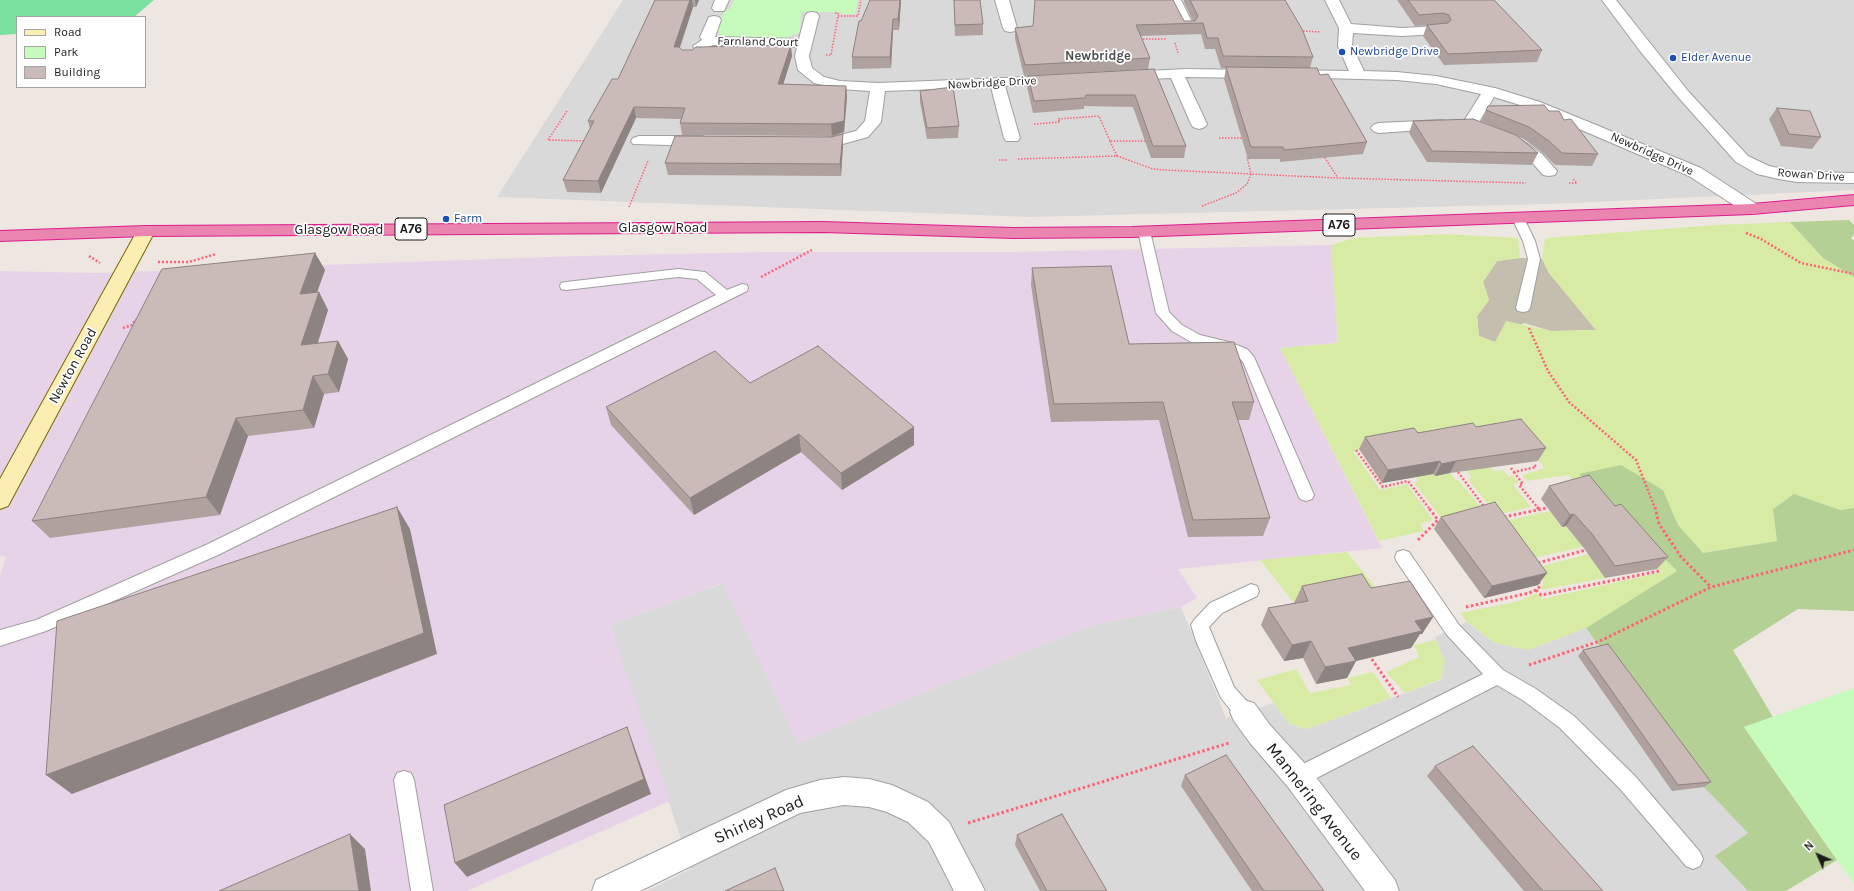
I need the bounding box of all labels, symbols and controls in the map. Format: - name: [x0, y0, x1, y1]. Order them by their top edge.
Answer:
- legend: [16, 16, 146, 88]
- text: Road: [54, 25, 82, 39]
- street label: Farnland Court: [717, 34, 799, 50]
- text: Park: [54, 45, 78, 59]
- place label: Newbridge Drive: [1350, 45, 1439, 59]
- marker: Newbridge Drive: [1337, 47, 1347, 57]
- district label: Newbridge: [1065, 48, 1131, 64]
- place label: Elder Avenue: [1681, 51, 1751, 65]
- marker: Elder Avenue: [1668, 53, 1678, 63]
- text: Building: [54, 65, 100, 79]
- street label: Newbridge Drive: [947, 73, 1037, 93]
- street label: Newbridge Drive: [1608, 129, 1696, 179]
- street label: Rowan Drive: [1777, 165, 1845, 185]
- place label: Farm: [454, 212, 482, 226]
- marker: Farm: [441, 214, 451, 224]
- road number: A76: [1323, 214, 1355, 236]
- road number: A76: [395, 218, 427, 240]
- street label: Glasgow Road: [618, 220, 708, 236]
- street label: Glasgow Road: [294, 222, 384, 238]
- street label: Newton Road: [45, 325, 101, 407]
- street label: Mannering Avenue: [1262, 739, 1366, 865]
- street label: Shirley Road: [711, 791, 807, 849]
- north arrow: [1798, 835, 1838, 875]
- text: N: [1802, 839, 1817, 854]

